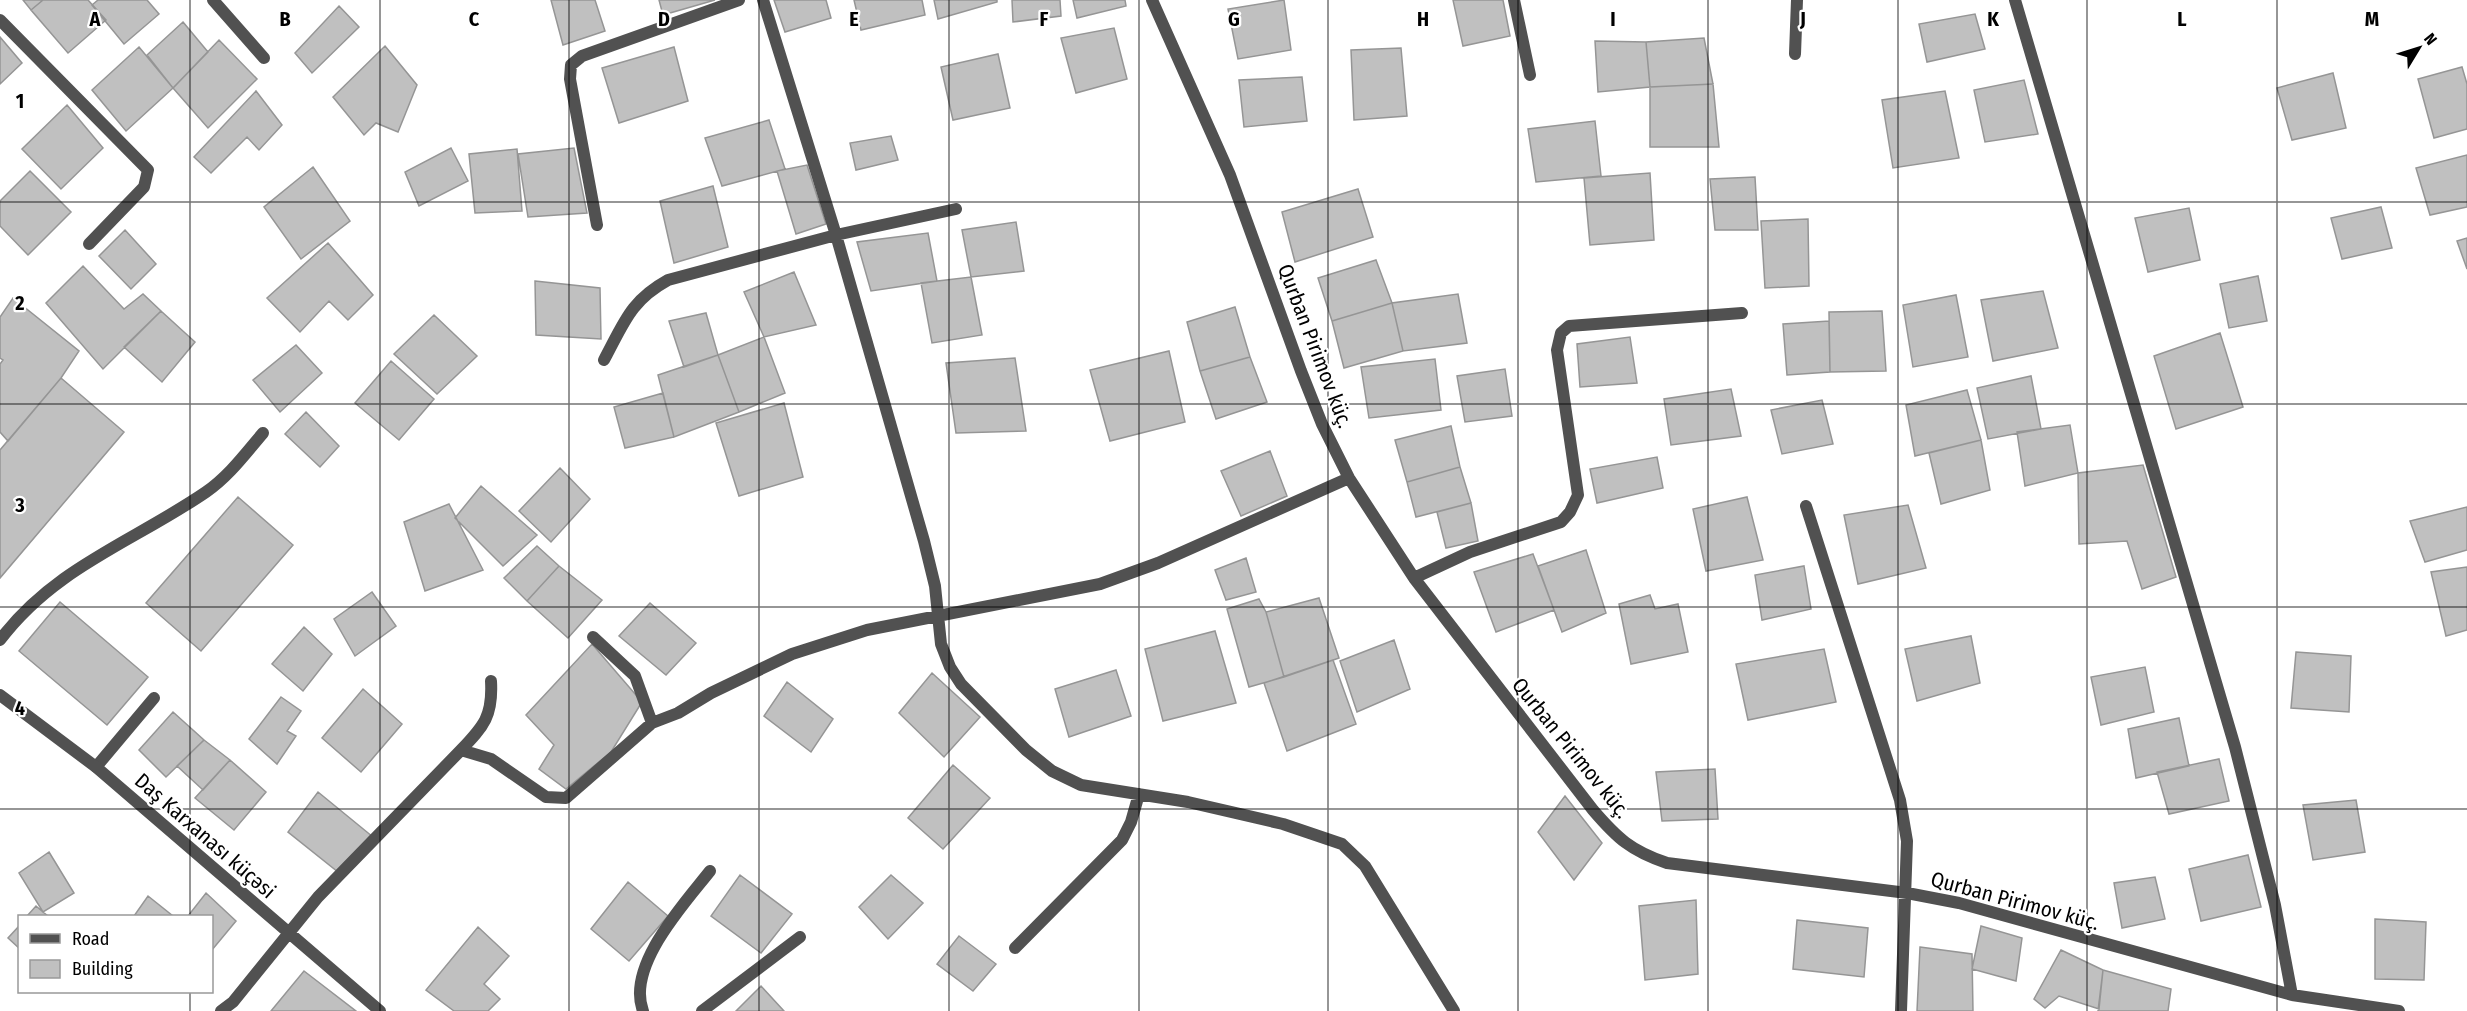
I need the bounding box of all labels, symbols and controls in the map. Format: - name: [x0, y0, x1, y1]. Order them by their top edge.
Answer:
- text: A: [89, 7, 102, 31]
- text: B: [279, 7, 291, 31]
- text: C: [469, 7, 480, 31]
- text: D: [658, 7, 670, 31]
- text: E: [849, 7, 859, 31]
- text: F: [1040, 7, 1049, 31]
- text: G: [1228, 7, 1240, 31]
- text: H: [1417, 7, 1429, 31]
- text: I: [1610, 7, 1616, 31]
- text: J: [1799, 7, 1806, 31]
- text: K: [1987, 7, 1999, 31]
- text: L: [2177, 7, 2187, 31]
- text: M: [2365, 7, 2379, 31]
- north arrow: [2389, 18, 2449, 78]
- text: N: [2420, 29, 2441, 49]
- text: 1: [16, 89, 24, 113]
- street label: Qurban Pirimov küç.: [1272, 260, 1358, 432]
- text: 2: [14, 291, 25, 315]
- text: 3: [14, 493, 25, 517]
- street label: Qurban Pirimov küç.: [1506, 672, 1636, 824]
- text: 4: [15, 696, 25, 720]
- street label: Daş Karxanası küçəsi: [129, 768, 281, 904]
- street label: Qurban Pirimov küç.: [1928, 866, 2102, 936]
- legend: [18, 915, 213, 993]
- text: Road: [72, 928, 109, 950]
- text: Building: [72, 958, 133, 980]

